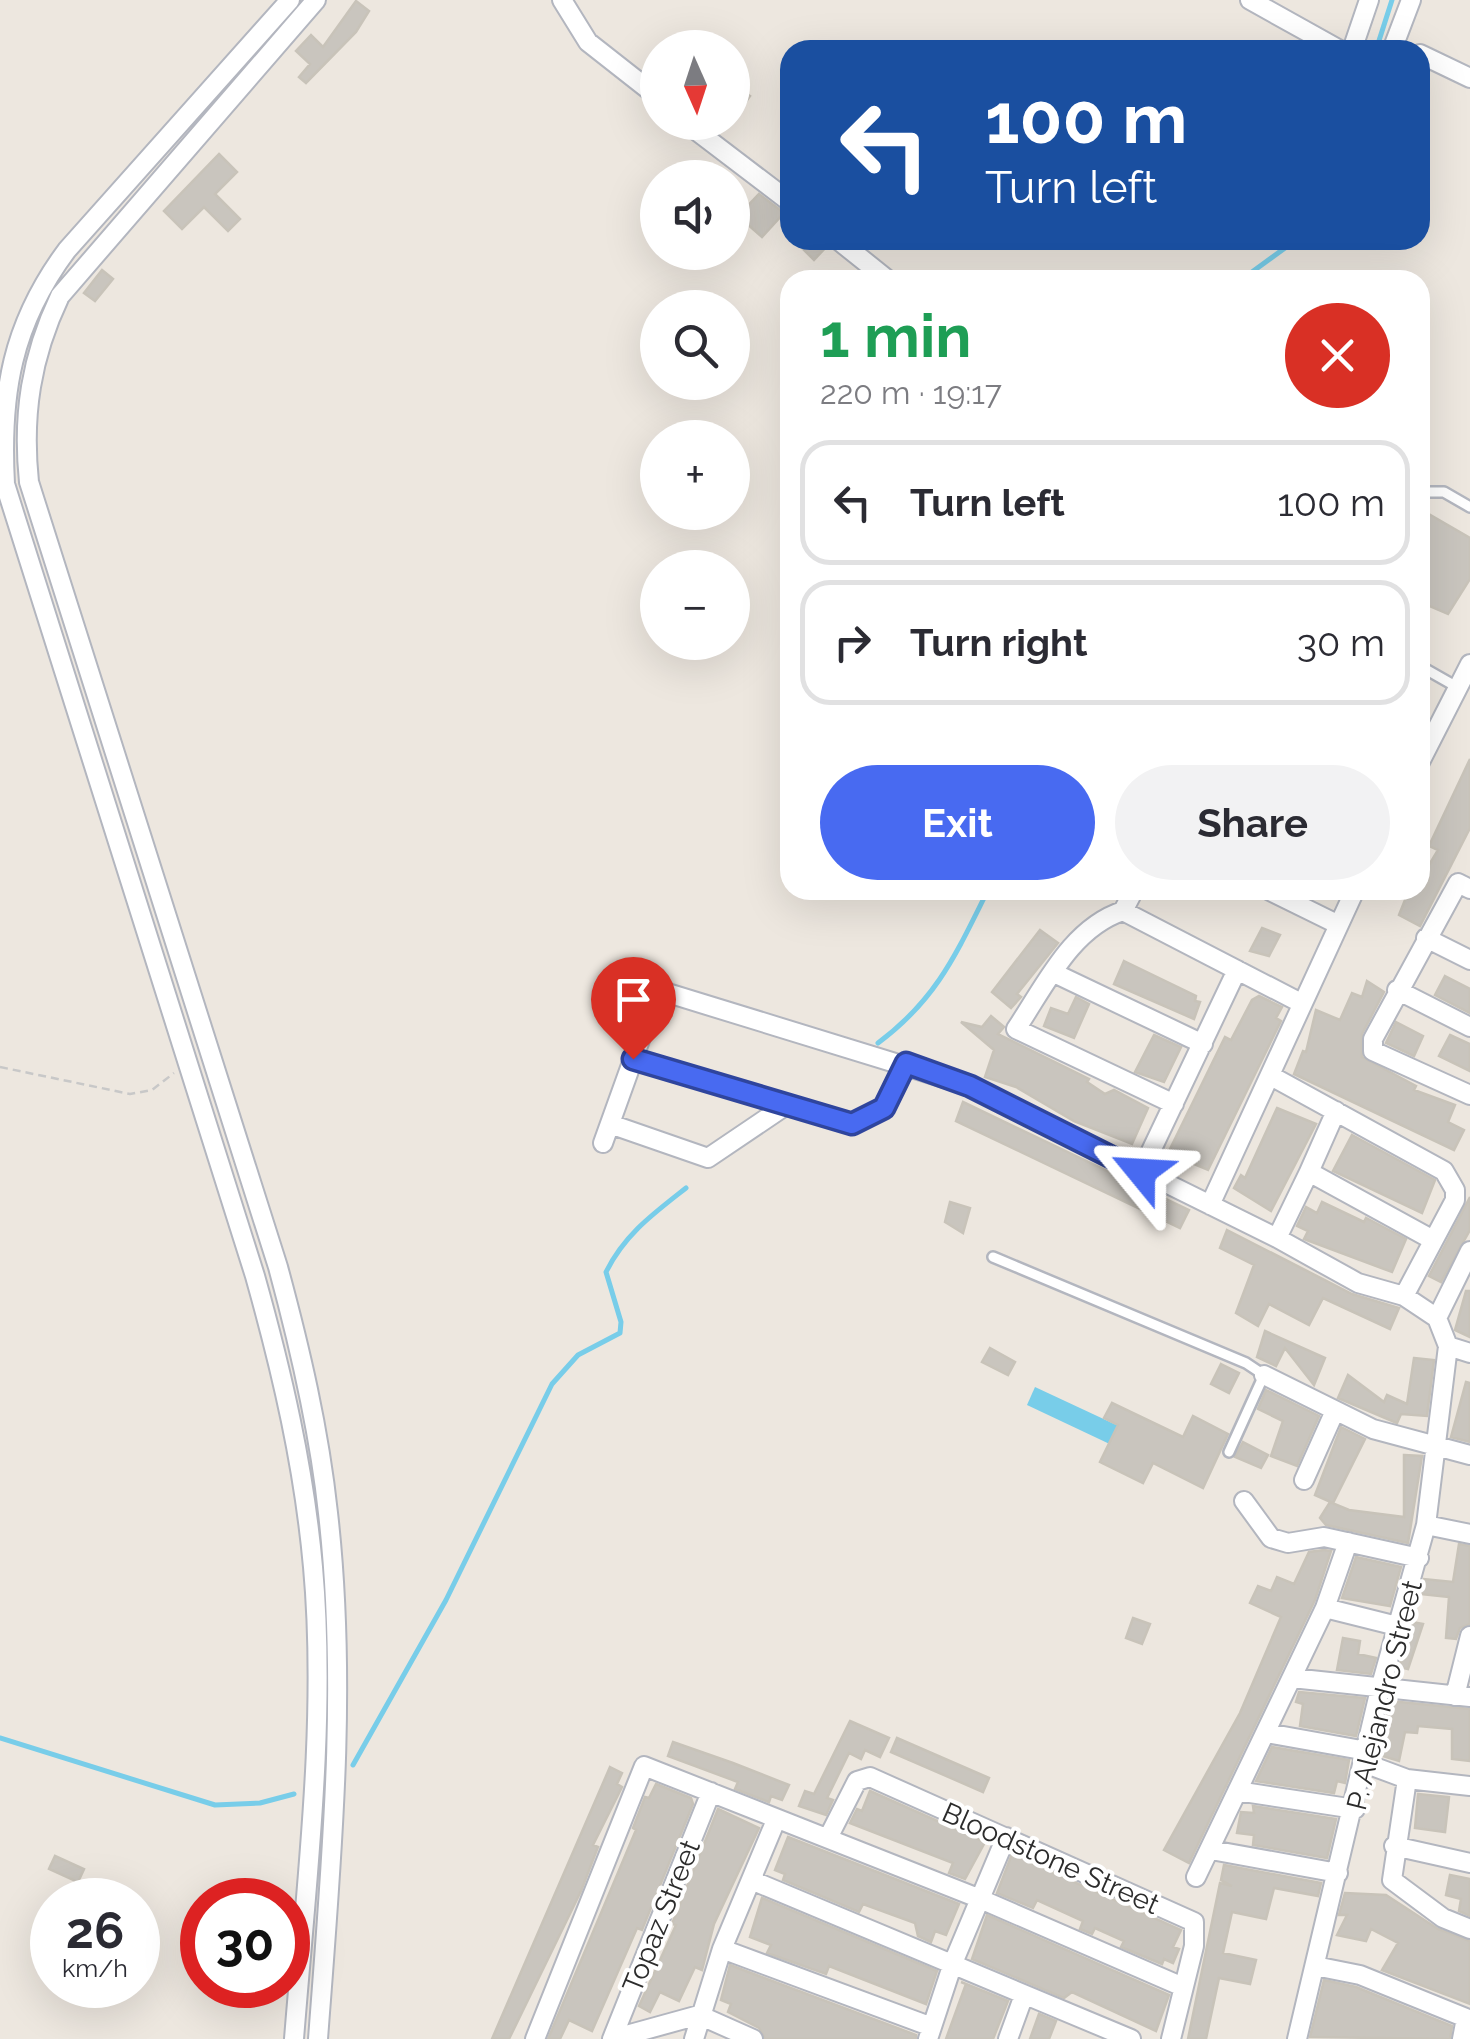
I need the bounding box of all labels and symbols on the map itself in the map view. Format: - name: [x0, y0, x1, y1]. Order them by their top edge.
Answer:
- north arrow: [640, 30, 750, 140]
- pin: [591, 957, 676, 1060]
- position arrow: [1089, 1120, 1193, 1224]
- street label: P. Alejandro Street: [1340, 1576, 1429, 1813]
- street label: Bloodstone Street: [937, 1796, 1165, 1921]
- street label: Topaz Street: [616, 1834, 707, 1997]
- speed limit sign: 30: [180, 1878, 310, 2008]

